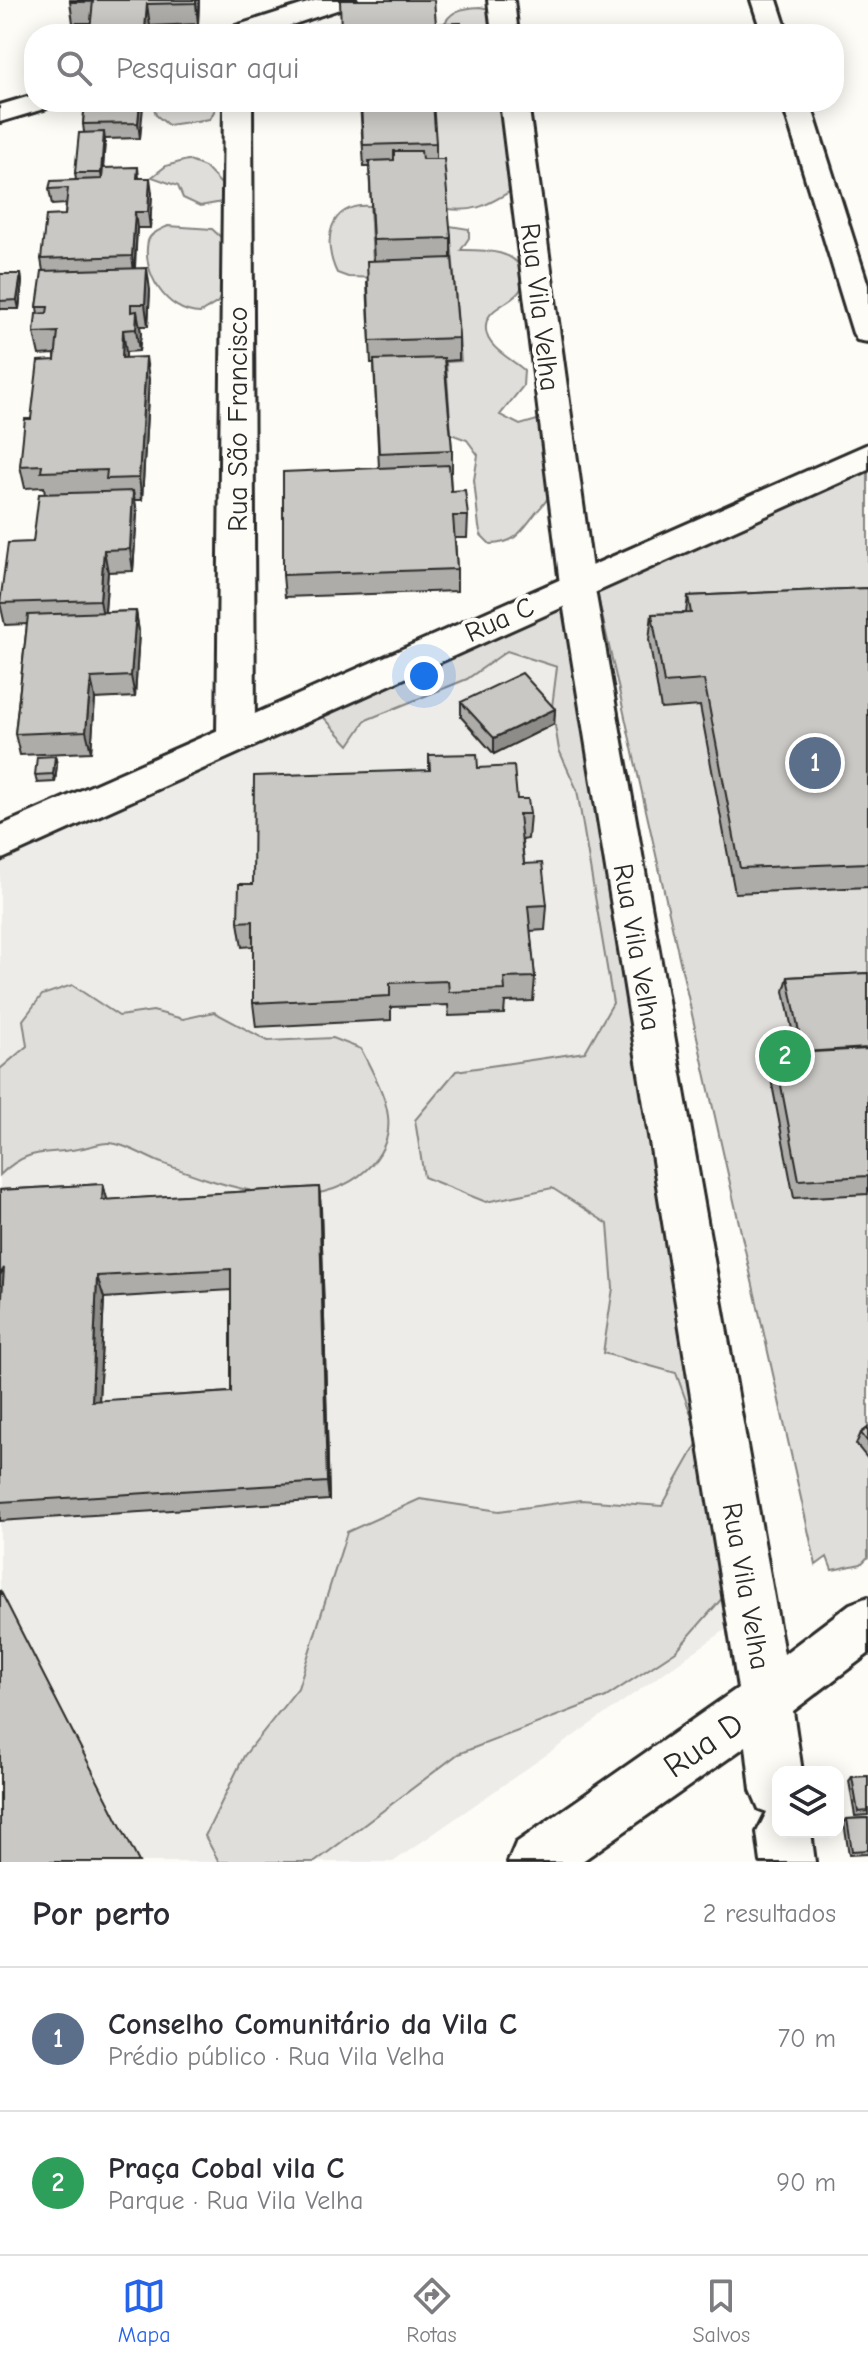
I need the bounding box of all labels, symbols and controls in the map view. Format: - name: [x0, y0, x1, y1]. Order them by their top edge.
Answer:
- search box: [24, 24, 844, 112]
- icon: search: [52, 46, 96, 90]
- text: Pesquisar aqui: [116, 51, 299, 86]
- street label: Rua Vila Velha: [514, 221, 566, 393]
- street label: Rua São Francisco: [222, 306, 254, 532]
- street label: Rua C: [460, 591, 539, 649]
- your location: [404, 656, 444, 696]
- pin: 1: [789, 733, 841, 793]
- street label: Rua Vila Velha: [607, 861, 667, 1033]
- pin: 2: [759, 1026, 811, 1086]
- street label: Rua Vila Velha: [716, 1500, 776, 1672]
- street label: Rua D: [656, 1703, 751, 1786]
- map controls: [772, 1766, 844, 1838]
- button: layers: [772, 1766, 844, 1838]
- text: Por perto: [32, 1894, 170, 1934]
- text: 2 resultados: [703, 1899, 836, 1929]
- text: Conselho Comunitário da Vila C: [108, 2007, 517, 2042]
- text: 1: [53, 2024, 63, 2054]
- text: 70 m: [778, 2024, 836, 2054]
- text: Prédio público · Rua Vila Velha: [108, 2042, 445, 2072]
- text: Praça Cobal vila C: [108, 2151, 344, 2186]
- text: 2: [52, 2168, 64, 2198]
- text: 90 m: [776, 2168, 836, 2198]
- text: Parque · Rua Vila Velha: [108, 2186, 363, 2216]
- tab: Mapa: [118, 2274, 171, 2348]
- tab: Rotas: [406, 2274, 457, 2348]
- tab: Salvos: [692, 2274, 750, 2348]

